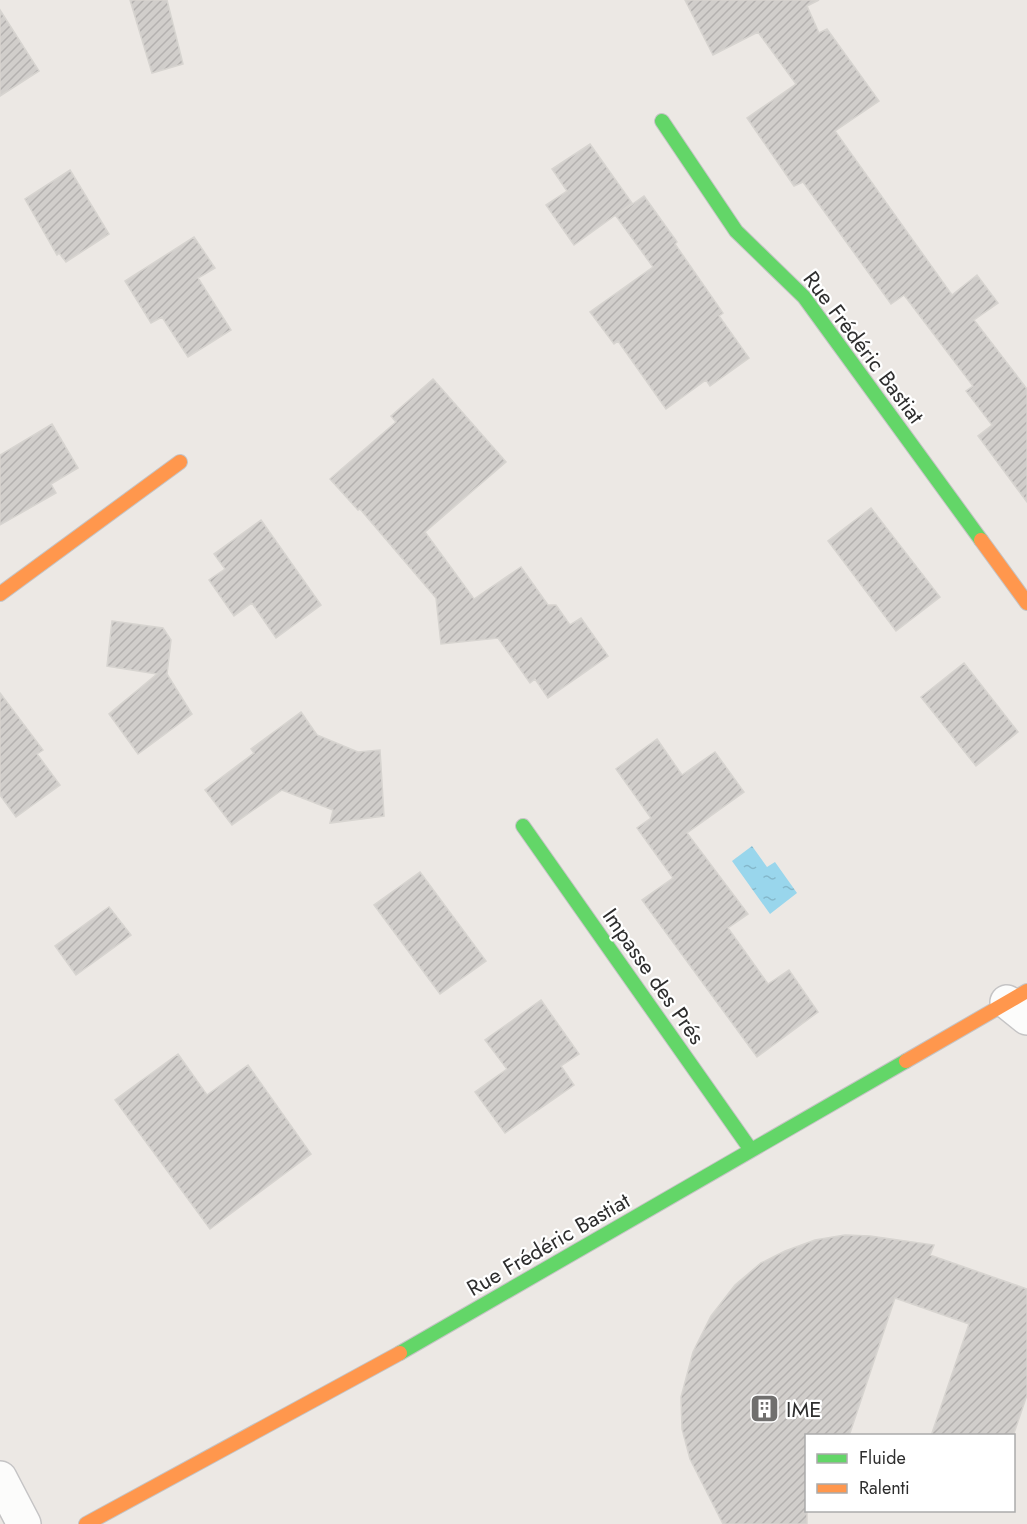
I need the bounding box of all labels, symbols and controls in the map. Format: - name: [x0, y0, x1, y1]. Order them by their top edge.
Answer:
- street label: Rue Frédéric Bastiat: [796, 264, 932, 431]
- street label: Impasse des Prés: [595, 901, 713, 1051]
- street label: Rue Frédéric Bastiat: [460, 1184, 636, 1304]
- building icon: IME: [749, 1393, 781, 1425]
- place label: IME: [786, 1393, 821, 1425]
- legend: [805, 1434, 1015, 1512]
- text: Fluide: [859, 1445, 906, 1471]
- text: Ralenti: [859, 1475, 910, 1501]

